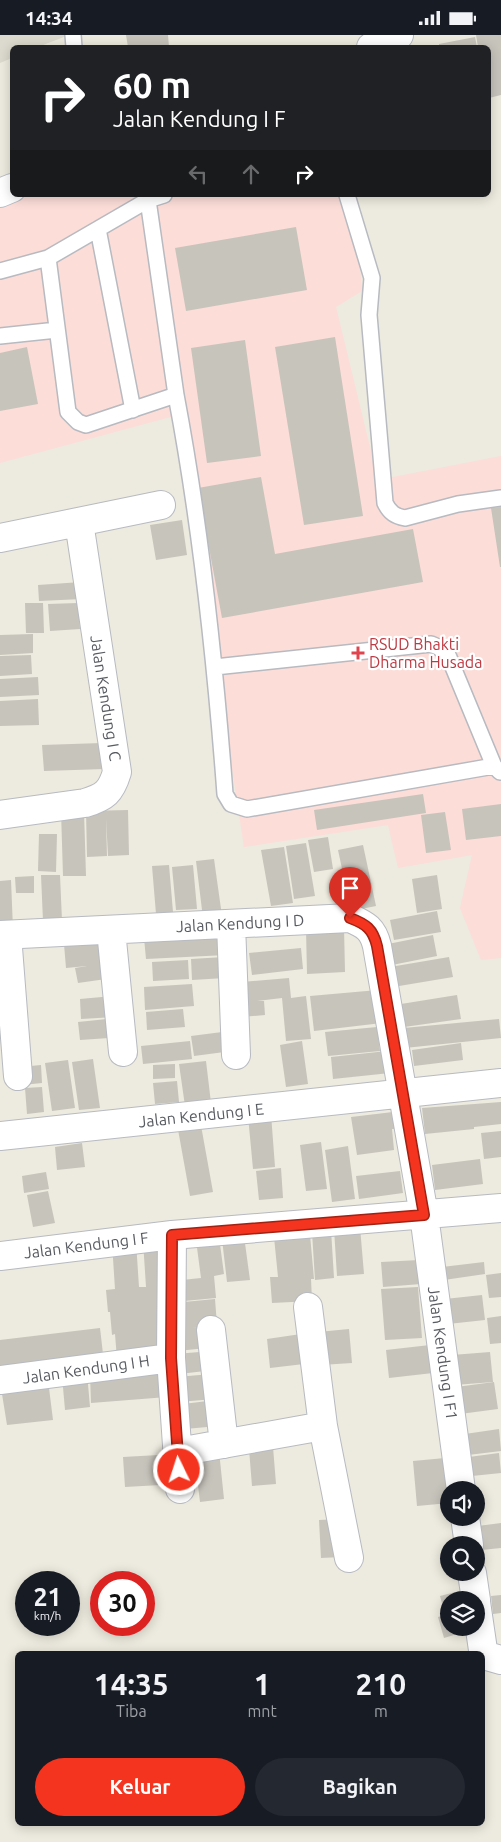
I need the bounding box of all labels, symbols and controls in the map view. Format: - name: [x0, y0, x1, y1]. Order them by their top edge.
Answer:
- text: 14:34: [25, 7, 73, 29]
- icon: right: [30, 65, 95, 130]
- text: 60 m: [113, 65, 191, 105]
- text: Jalan Kendung I F: [113, 106, 286, 131]
- icon: left: [184, 160, 212, 188]
- icon: ahead: [237, 160, 265, 188]
- icon: right: [290, 160, 318, 188]
- street label: Jalan Kendung I C: [87, 634, 125, 762]
- place label: RSUD Bhakti Dharma Husada: [369, 635, 482, 671]
- marker: RSUD Bhakti Dharma Husada: [351, 646, 365, 660]
- pin: [329, 867, 371, 918]
- icon: arrive: [336, 874, 364, 902]
- street label: Jalan Kendung I D: [175, 911, 305, 935]
- street label: Jalan Kendung I E: [137, 1099, 265, 1131]
- street label: Jalan Kendung I F: [23, 1228, 149, 1262]
- street label: Jalan Kendung I F1: [425, 1285, 461, 1421]
- street label: Jalan Kendung I H: [21, 1351, 151, 1387]
- position arrow: [152, 1443, 204, 1495]
- map controls: [440, 1481, 485, 1636]
- button: sound: [440, 1481, 485, 1526]
- button: search: [440, 1536, 485, 1581]
- speed limit sign: 30: [90, 1571, 155, 1636]
- text: 21: [33, 1583, 62, 1611]
- button: layers: [440, 1591, 485, 1636]
- text: km/h: [34, 1609, 61, 1622]
- text: 14:35: [94, 1667, 169, 1701]
- text: 1: [254, 1667, 271, 1701]
- text: 210: [356, 1667, 406, 1701]
- text: Tiba: [116, 1702, 147, 1720]
- text: mnt: [248, 1702, 277, 1720]
- text: m: [374, 1702, 388, 1720]
- button: Keluar: [35, 1758, 245, 1816]
- button: Bagikan: [255, 1758, 465, 1816]

